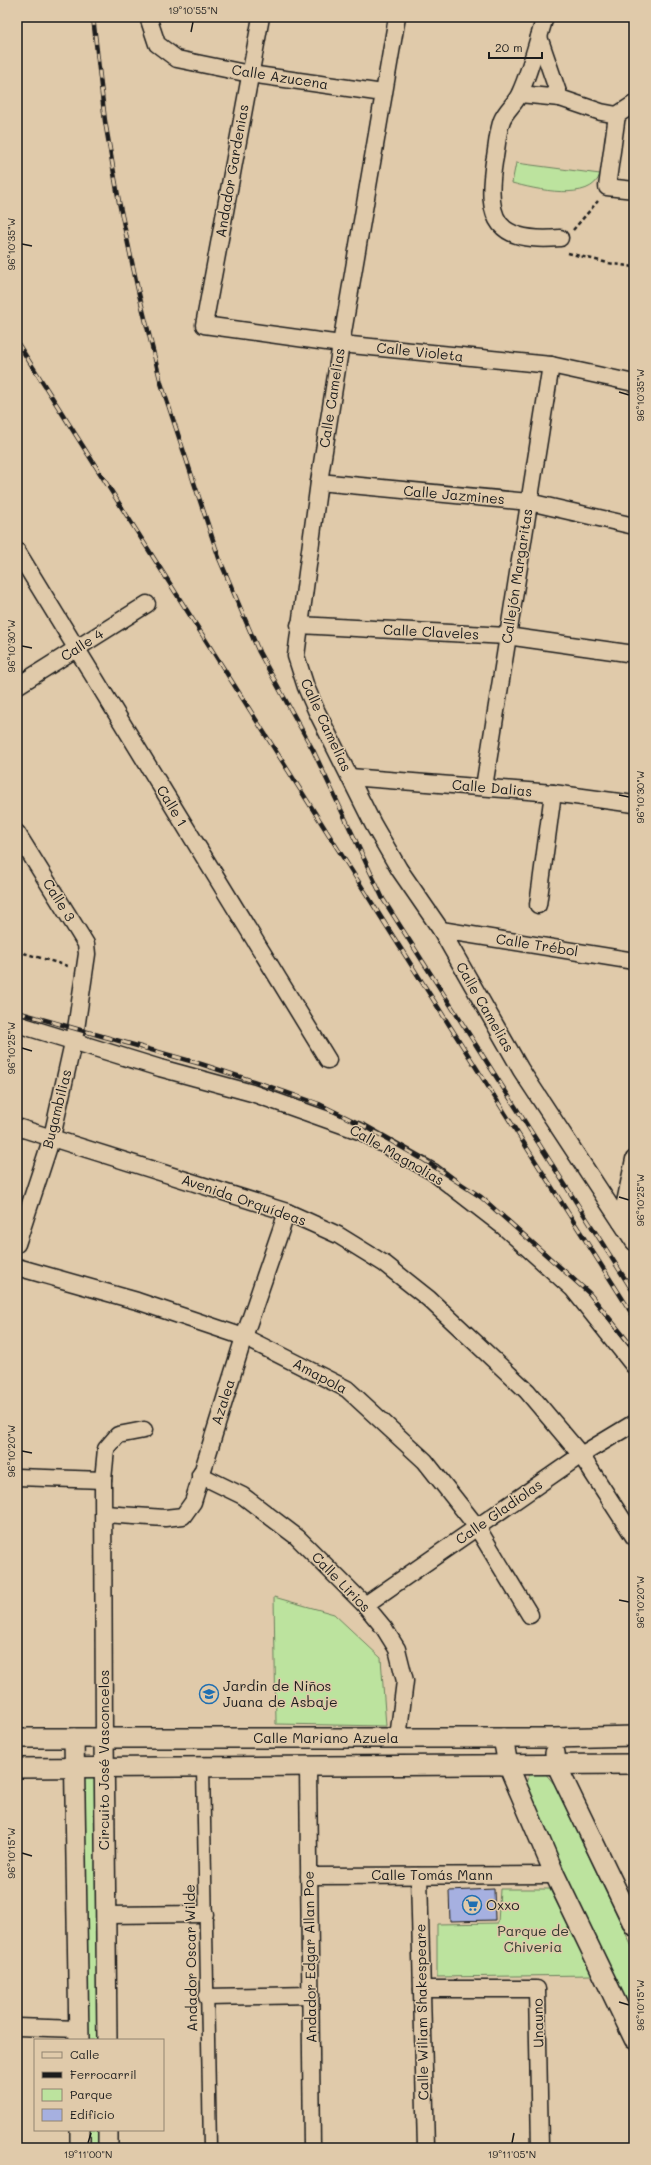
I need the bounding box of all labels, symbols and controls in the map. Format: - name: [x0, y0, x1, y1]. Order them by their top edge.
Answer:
- text: 19°10'55"N: [168, 3, 218, 17]
- scale bar: [489, 34, 542, 60]
- text: 20 m: [495, 39, 523, 55]
- street label: Calle Azucena: [230, 60, 330, 94]
- street label: Andador Gardenias: [210, 103, 253, 239]
- text: 96°10'35"W: [4, 217, 18, 270]
- street label: Calle Violeta: [376, 337, 465, 366]
- street label: Calle Camelias: [314, 347, 349, 449]
- text: 96°10'35"W: [633, 368, 647, 421]
- street label: Calle Jazmines: [403, 481, 506, 508]
- street label: Callejón Margaritas: [496, 507, 537, 645]
- text: 96°10'30"W: [4, 619, 18, 673]
- street label: Calle Claveles: [383, 619, 480, 644]
- street label: Calle 4: [57, 624, 107, 665]
- street label: Calle Camelias: [297, 675, 356, 774]
- text: 96°10'30"W: [633, 770, 647, 824]
- street label: Calle Dalias: [451, 775, 533, 800]
- street label: Calle 1: [153, 781, 192, 830]
- street label: Calle 3: [39, 875, 80, 925]
- street label: Calle Trébol: [495, 929, 580, 960]
- street label: Calle Camelias: [452, 958, 519, 1055]
- text: 96°10'25"W: [4, 1022, 18, 1074]
- street label: Bugambilias: [38, 1067, 76, 1150]
- street label: Calle Magnolias: [346, 1120, 448, 1189]
- street label: Avenida Orquídeas: [179, 1169, 309, 1230]
- text: 96°10'25"W: [633, 1174, 647, 1226]
- street label: Amapola: [290, 1353, 351, 1398]
- street label: Azalea: [206, 1377, 239, 1427]
- text: 96°10'20"W: [4, 1424, 18, 1477]
- street label: Calle Gladiolas: [451, 1475, 546, 1549]
- street label: Calle Lirios: [308, 1547, 375, 1616]
- text: 96°10'20"W: [633, 1575, 647, 1628]
- street label: Circuito José Vasconcelos: [94, 1670, 113, 1850]
- place label: Jardin de Niños Juana de Asbaje: [223, 1676, 338, 1711]
- school or university icon: Jardin de Niños Juana de Asbaje: [198, 1683, 220, 1705]
- street label: Calle Mariano Azuela: [253, 1728, 399, 1747]
- text: 96°10'15"W: [4, 1827, 18, 1879]
- street label: Calle Tomás Mann: [371, 1865, 493, 1884]
- street label: Andador Edgar Allan Poe: [298, 1871, 321, 2043]
- street label: Andador Oscar Wilde: [180, 1884, 201, 2032]
- supermarket icon: Oxxo: [461, 1894, 483, 1916]
- place label: Oxxo: [486, 1895, 520, 1914]
- park label: Parque de Chiveria: [497, 1921, 569, 1956]
- street label: Calle Wiliam Shakespeare: [410, 1923, 433, 2101]
- text: 96°10'15"W: [633, 1979, 647, 2031]
- street label: Unauno: [528, 1998, 547, 2048]
- legend: [34, 2039, 164, 2131]
- text: Calle: [70, 2046, 100, 2062]
- text: Ferrocarril: [70, 2066, 137, 2082]
- text: Parque: [70, 2086, 113, 2102]
- text: Edificio: [70, 2106, 114, 2122]
- text: 19°11'00"N: [64, 2147, 112, 2161]
- text: 19°11'05"N: [488, 2147, 536, 2161]

